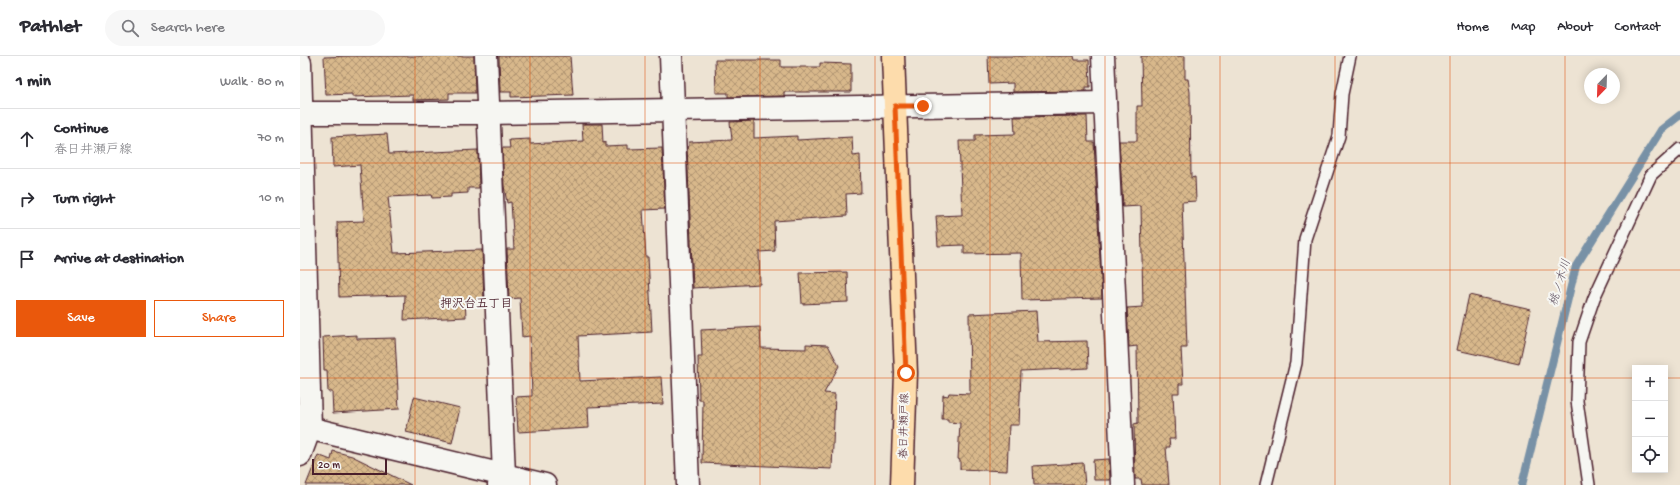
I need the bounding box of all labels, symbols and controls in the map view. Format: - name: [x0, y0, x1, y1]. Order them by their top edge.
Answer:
- search box: [105, 10, 385, 46]
- text: Pathlet: [20, 16, 81, 39]
- icon: search: [119, 17, 141, 39]
- text: Search here: [151, 19, 225, 37]
- text: Home: [1457, 19, 1489, 36]
- text: Map: [1511, 19, 1535, 36]
- text: About: [1557, 19, 1593, 36]
- text: Contact: [1615, 19, 1660, 36]
- north arrow: [1584, 68, 1620, 104]
- text: 1 min: [16, 72, 51, 92]
- text: Walk · 80 m: [220, 75, 284, 90]
- route end: [914, 97, 932, 115]
- text: Continue: [54, 120, 108, 138]
- icon: ahead: [16, 128, 38, 150]
- text: 70 m: [258, 131, 284, 146]
- text: 春日井瀬戸線: [54, 143, 132, 158]
- icon: right: [16, 188, 38, 210]
- text: Turn right: [54, 190, 114, 208]
- text: 10 m: [259, 191, 284, 206]
- icon: arrive: [16, 248, 38, 270]
- text: Arrive at destination: [54, 250, 184, 268]
- water label: 桃ノ木川: [1546, 258, 1575, 308]
- district label: 押沢台五丁目: [440, 297, 512, 312]
- button: Save: [16, 300, 146, 337]
- button: Share: [154, 300, 284, 337]
- route start: [897, 364, 915, 382]
- map controls: [1632, 365, 1668, 473]
- button: +: [1632, 365, 1668, 401]
- street label: 春日井瀬戸線: [897, 393, 912, 459]
- button: −: [1632, 401, 1668, 437]
- button: locate: [1632, 437, 1668, 473]
- scale bar: [312, 457, 387, 476]
- text: 20 m: [318, 460, 340, 472]

